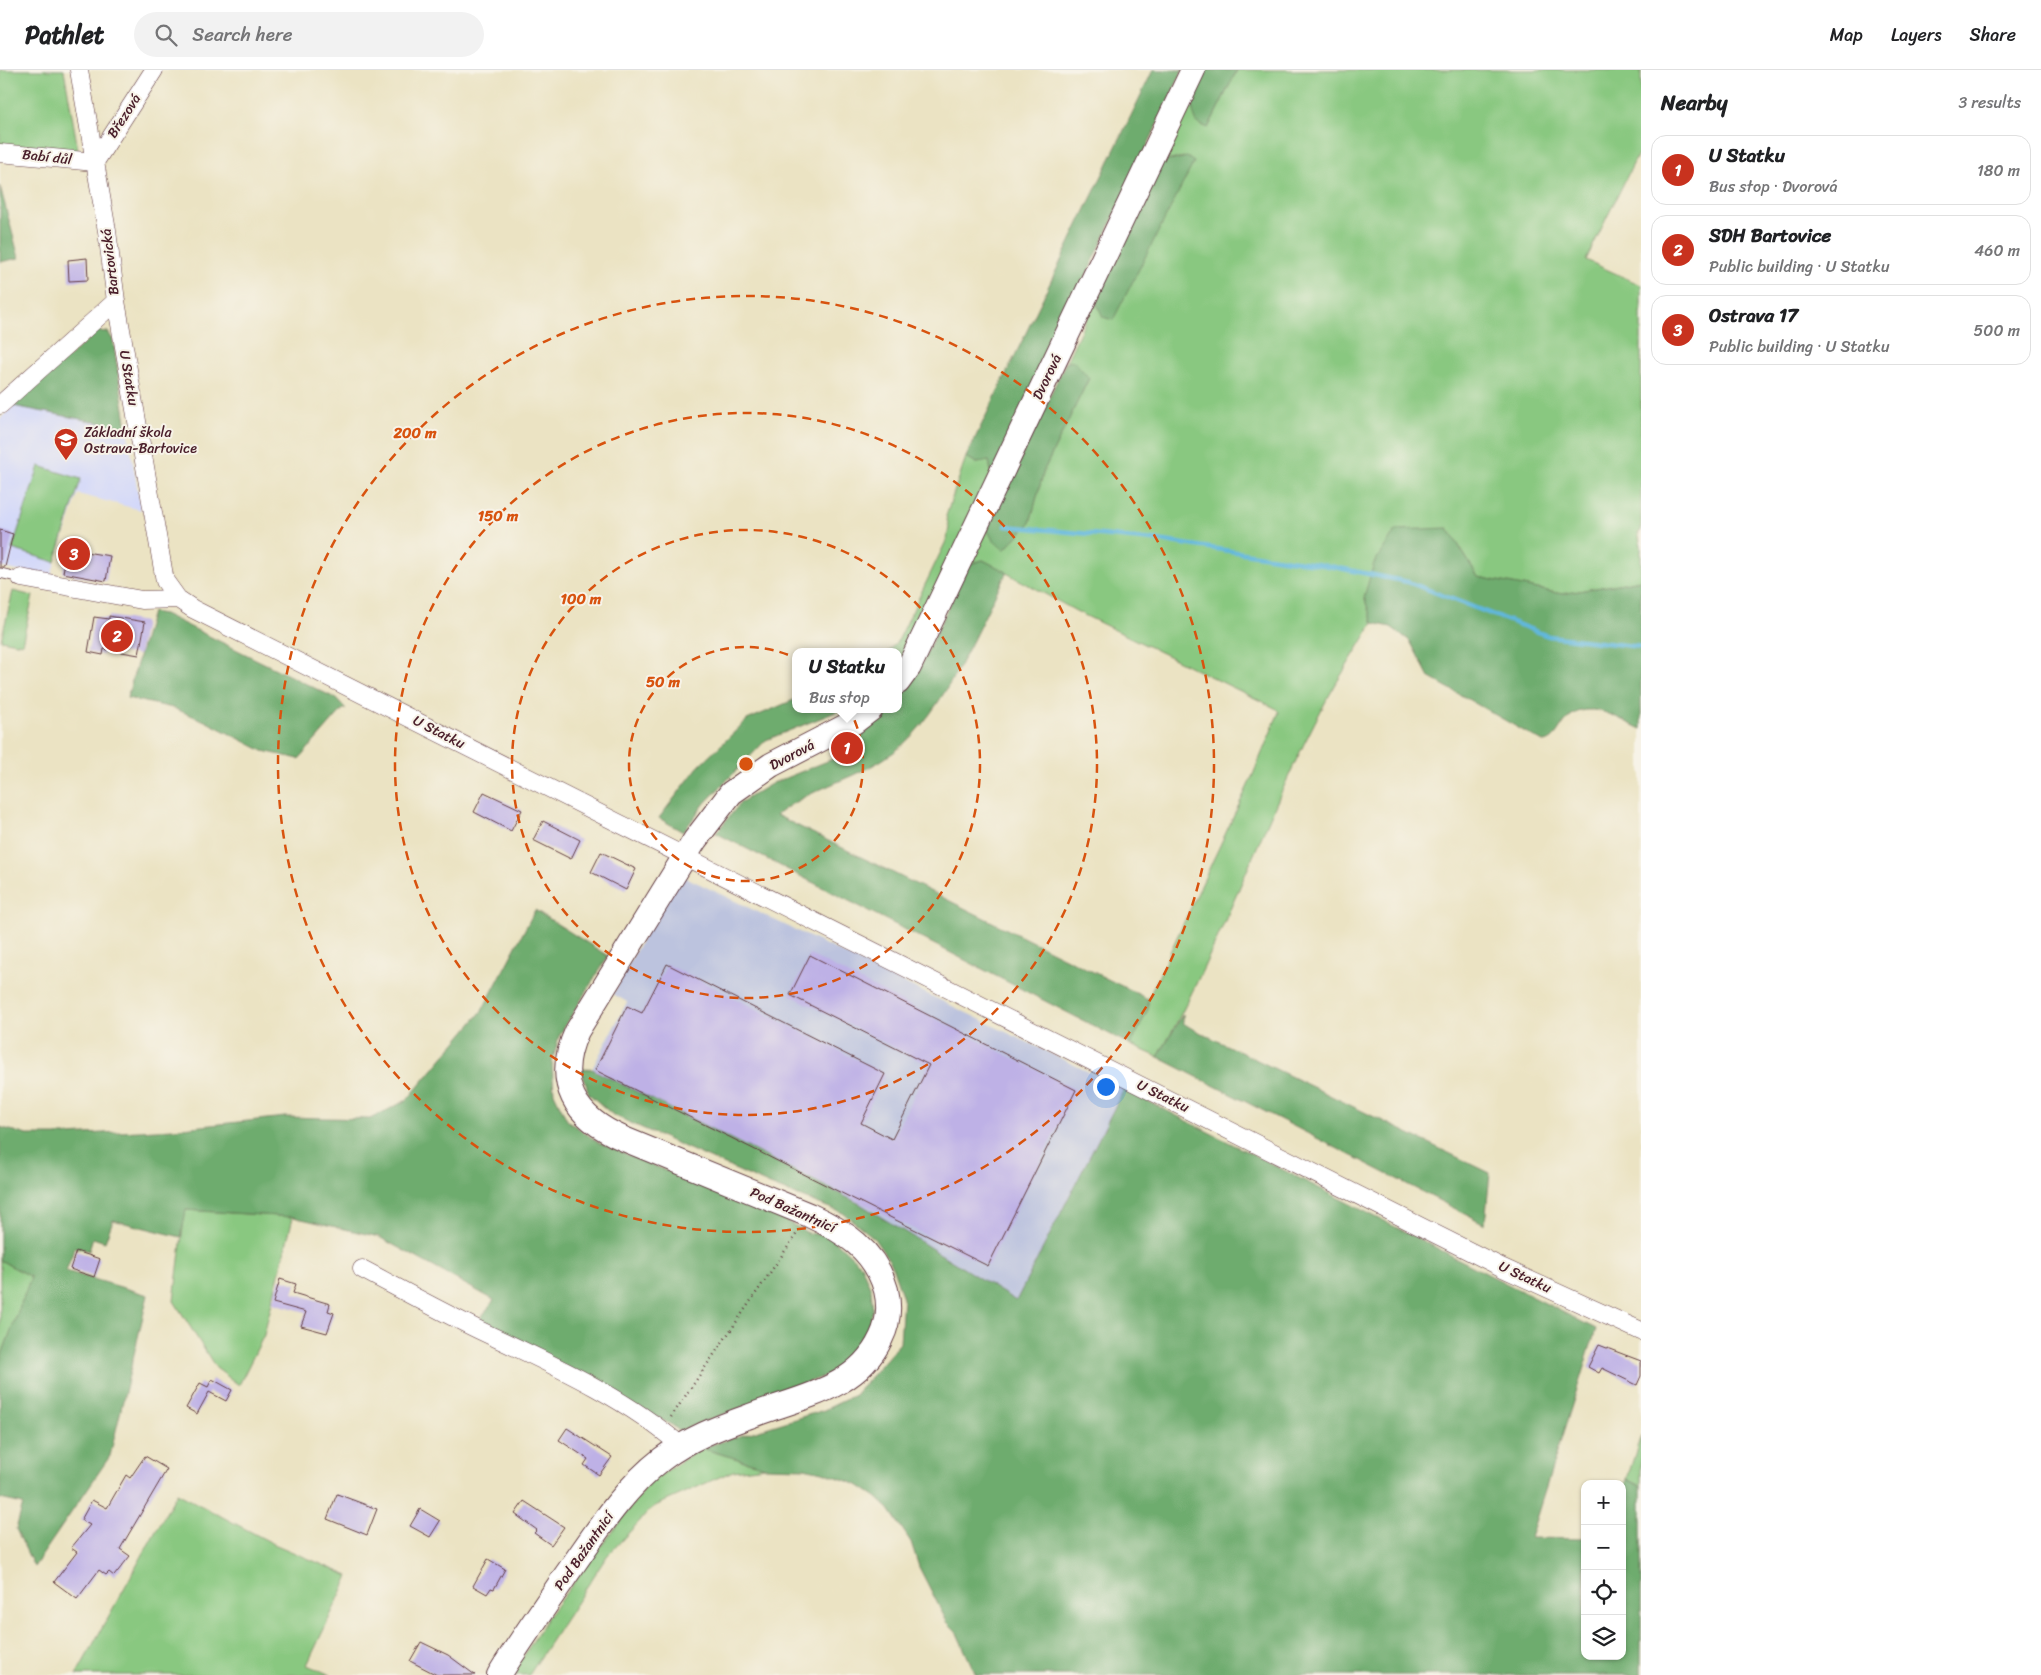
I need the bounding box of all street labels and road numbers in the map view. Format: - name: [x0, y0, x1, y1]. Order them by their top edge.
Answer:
- street label: Březová: [100, 89, 148, 143]
- street label: Babí důl: [21, 142, 74, 172]
- street label: Bartovická: [94, 227, 126, 297]
- street label: U Statku: [112, 348, 146, 408]
- street label: Dvorová: [1025, 350, 1069, 404]
- street label: U Statku: [408, 708, 470, 756]
- street label: Dvorová: [765, 733, 819, 777]
- street label: U Statku: [1132, 1073, 1194, 1120]
- street label: Pod Bažantnicí: [746, 1180, 842, 1241]
- street label: U Statku: [1494, 1254, 1556, 1300]
- street label: Pod Bažantnicí: [547, 1505, 622, 1596]

